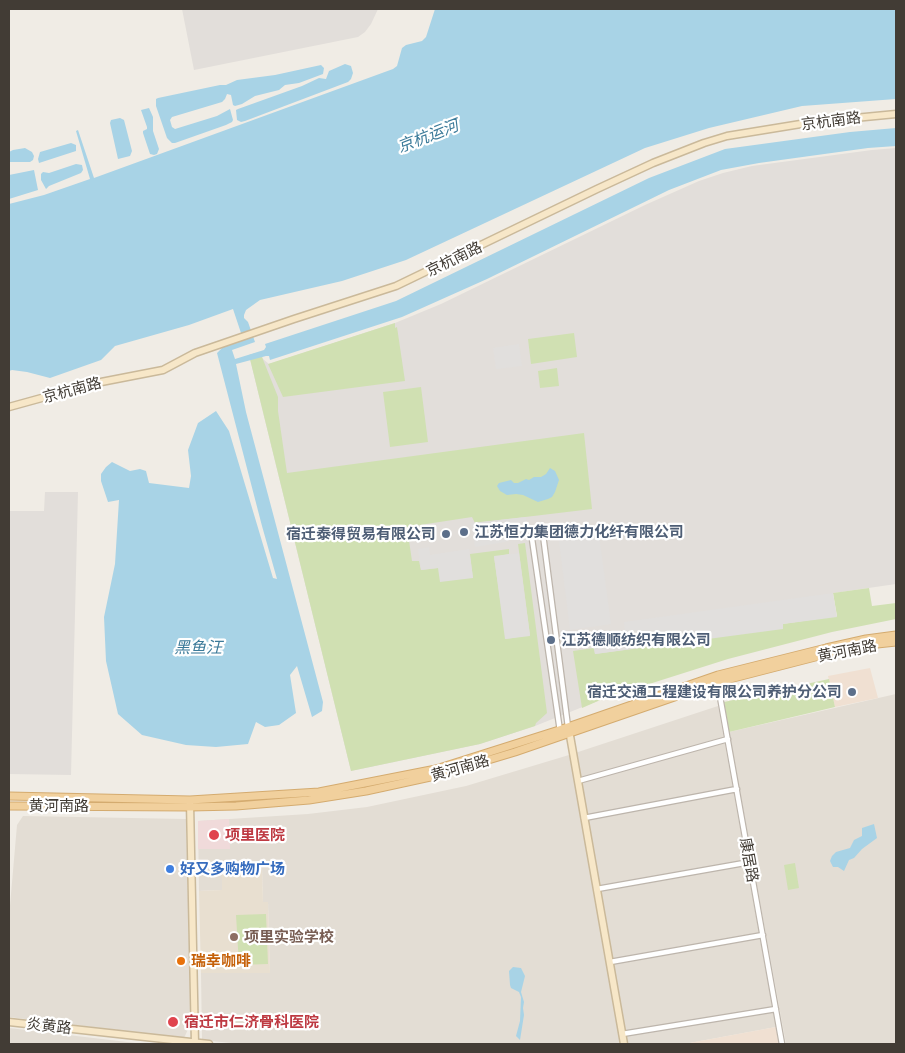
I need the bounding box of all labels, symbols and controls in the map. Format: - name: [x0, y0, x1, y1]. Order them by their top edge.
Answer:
- street label: 京杭南路: [800, 108, 862, 134]
- water label: 京杭运河: [395, 116, 461, 156]
- street label: 京杭南路: [423, 238, 485, 280]
- street label: 京杭南路: [41, 374, 103, 406]
- place label: 江苏恒力集团德力化纤有限公司: [474, 523, 684, 541]
- place label: 宿迁泰得贸易有限公司: [286, 525, 436, 543]
- marker: 江苏恒力集团德力化纤有限公司: [458, 526, 470, 538]
- marker: 宿迁泰得贸易有限公司: [440, 528, 452, 540]
- place label: 江苏德顺纺织有限公司: [561, 631, 711, 649]
- marker: 江苏德顺纺织有限公司: [545, 634, 557, 646]
- street label: 黄河南路: [816, 636, 878, 666]
- water label: 黑鱼汪: [174, 638, 222, 658]
- place label: 宿迁交通工程建设有限公司养护分公司: [587, 683, 842, 701]
- marker: 宿迁交通工程建设有限公司养护分公司: [846, 686, 858, 698]
- street label: 黄河南路: [429, 751, 491, 785]
- street label: 黄河南路: [29, 797, 89, 815]
- place label: 项里医院: [225, 826, 285, 844]
- marker: 项里医院: [207, 828, 221, 842]
- street label: 康居路: [736, 836, 762, 884]
- place label: 好又多购物广场: [180, 860, 285, 878]
- marker: 好又多购物广场: [164, 863, 176, 875]
- place label: 项里实验学校: [244, 928, 334, 946]
- marker: 项里实验学校: [228, 931, 240, 943]
- place label: 瑞幸咖啡: [191, 952, 251, 970]
- marker: 瑞幸咖啡: [175, 955, 187, 967]
- place label: 宿迁市仁济骨科医院: [184, 1013, 319, 1031]
- street label: 炎黄路: [26, 1015, 72, 1037]
- marker: 宿迁市仁济骨科医院: [166, 1015, 180, 1029]

